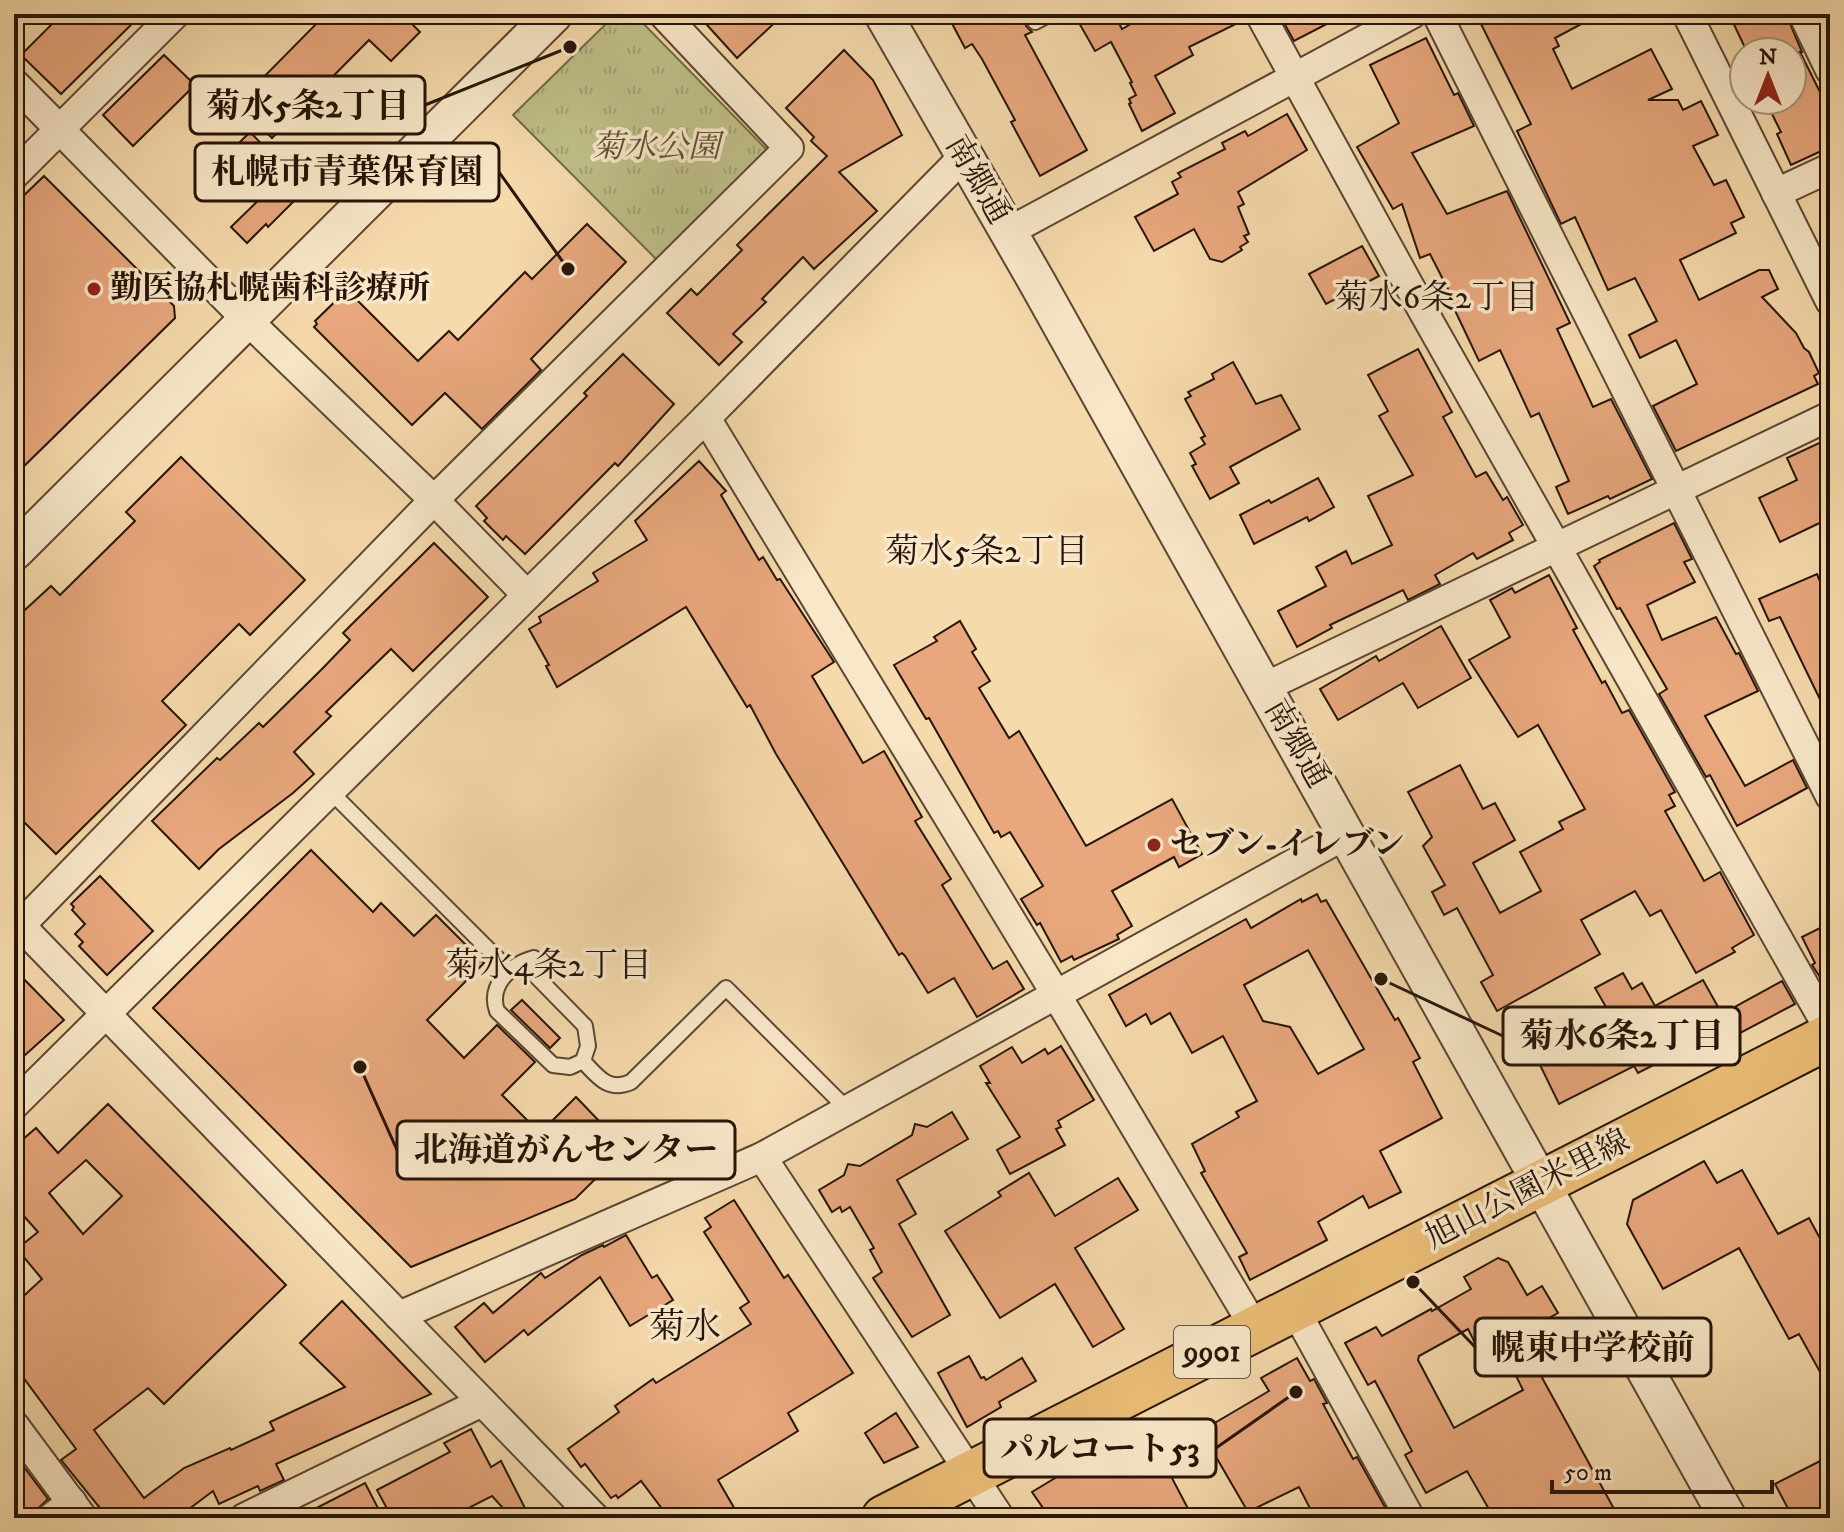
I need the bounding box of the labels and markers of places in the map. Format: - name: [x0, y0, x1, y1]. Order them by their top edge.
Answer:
- callout: 菊水5条2丁目: [190, 76, 425, 134]
- callout: 札幌市青葉保育園: [195, 143, 499, 201]
- place label: 勤医協札幌歯科診療所: [110, 269, 430, 309]
- marker: 勤医協札幌歯科診療所: [85, 280, 103, 298]
- place label: セブン-イレブン: [1170, 825, 1404, 865]
- marker: セブン-イレブン: [1145, 836, 1163, 854]
- callout: 菊水6条2丁目: [1503, 1007, 1740, 1065]
- callout: 北海道がんセンター: [397, 1121, 735, 1179]
- callout: 幌東中学校前: [1475, 1318, 1711, 1376]
- callout: パルコート53: [984, 1419, 1216, 1477]

